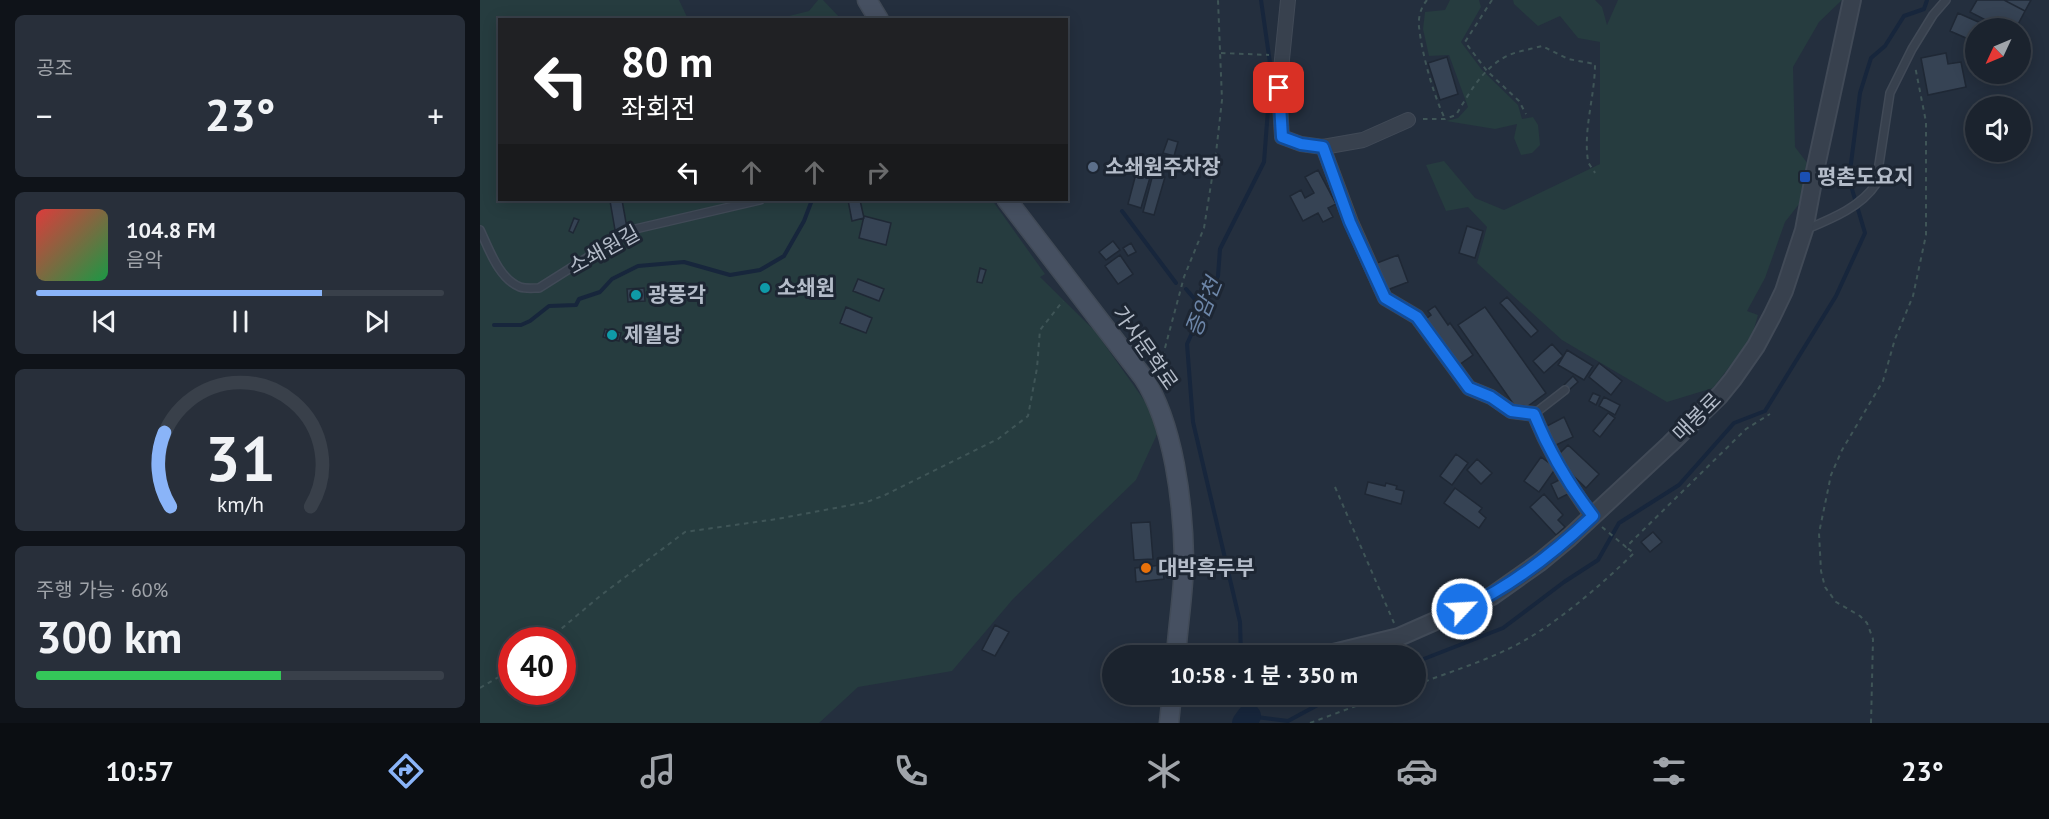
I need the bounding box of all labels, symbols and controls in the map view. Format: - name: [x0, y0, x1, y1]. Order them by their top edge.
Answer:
- north arrow: [1965, 18, 2031, 84]
- map controls: [1965, 18, 2031, 162]
- text: 80 m: [621, 34, 713, 89]
- icon: left: [522, 42, 600, 120]
- text: 공조: [36, 55, 73, 81]
- pin: [1253, 62, 1304, 113]
- icon: arrive: [1262, 71, 1295, 104]
- text: 23°: [205, 85, 275, 143]
- text: 좌회전: [621, 91, 696, 125]
- text: −: [36, 94, 53, 137]
- text: +: [427, 94, 444, 137]
- button: sound: [1965, 96, 2031, 162]
- place label: 소쇄원주차장: [1105, 153, 1221, 180]
- icon: left: [672, 156, 705, 189]
- icon: ahead: [735, 156, 768, 189]
- icon: ahead: [798, 156, 831, 189]
- icon: right: [861, 156, 894, 189]
- marker: 소쇄원주차장: [1086, 160, 1100, 174]
- place label: 평촌도요지: [1817, 163, 1914, 190]
- marker: 평촌도요지: [1798, 170, 1812, 184]
- text: 104.8 FM: [126, 216, 216, 244]
- street label: 소쇄원길: [563, 219, 644, 280]
- text: 음악: [126, 247, 163, 273]
- water label: 증암천: [1179, 271, 1228, 340]
- place label: 소쇄원: [777, 274, 835, 301]
- place label: 광풍각: [648, 281, 706, 308]
- marker: 소쇄원: [758, 281, 772, 295]
- marker: 광풍각: [629, 288, 643, 302]
- street label: 가사문학로: [1107, 300, 1184, 395]
- icon: previous: [88, 305, 121, 338]
- icon: pause: [224, 305, 257, 338]
- icon: next: [360, 305, 393, 338]
- place label: 제월당: [624, 321, 682, 348]
- marker: 제월당: [605, 328, 619, 342]
- street label: 매봉로: [1667, 387, 1727, 447]
- text: 31: [205, 417, 275, 498]
- text: km/h: [216, 490, 263, 518]
- place label: 대박흑두부: [1158, 554, 1255, 581]
- marker: 대박흑두부: [1139, 561, 1153, 575]
- text: 주행 가능 · 60%: [36, 577, 168, 603]
- position arrow: [1430, 577, 1494, 641]
- text: 300 km: [36, 607, 182, 665]
- speed limit sign: 40: [498, 627, 576, 705]
- text: 10:58 · 1 분 · 350 m: [1170, 661, 1358, 689]
- icon: directions: [385, 750, 427, 792]
- icon: music: [637, 750, 679, 792]
- icon: phone: [890, 750, 932, 792]
- icon: climate: [1143, 750, 1185, 792]
- icon: car: [1396, 750, 1438, 792]
- icon: filters: [1648, 750, 1690, 792]
- text: 10:57: [105, 754, 174, 788]
- text: 23°: [1901, 754, 1944, 788]

